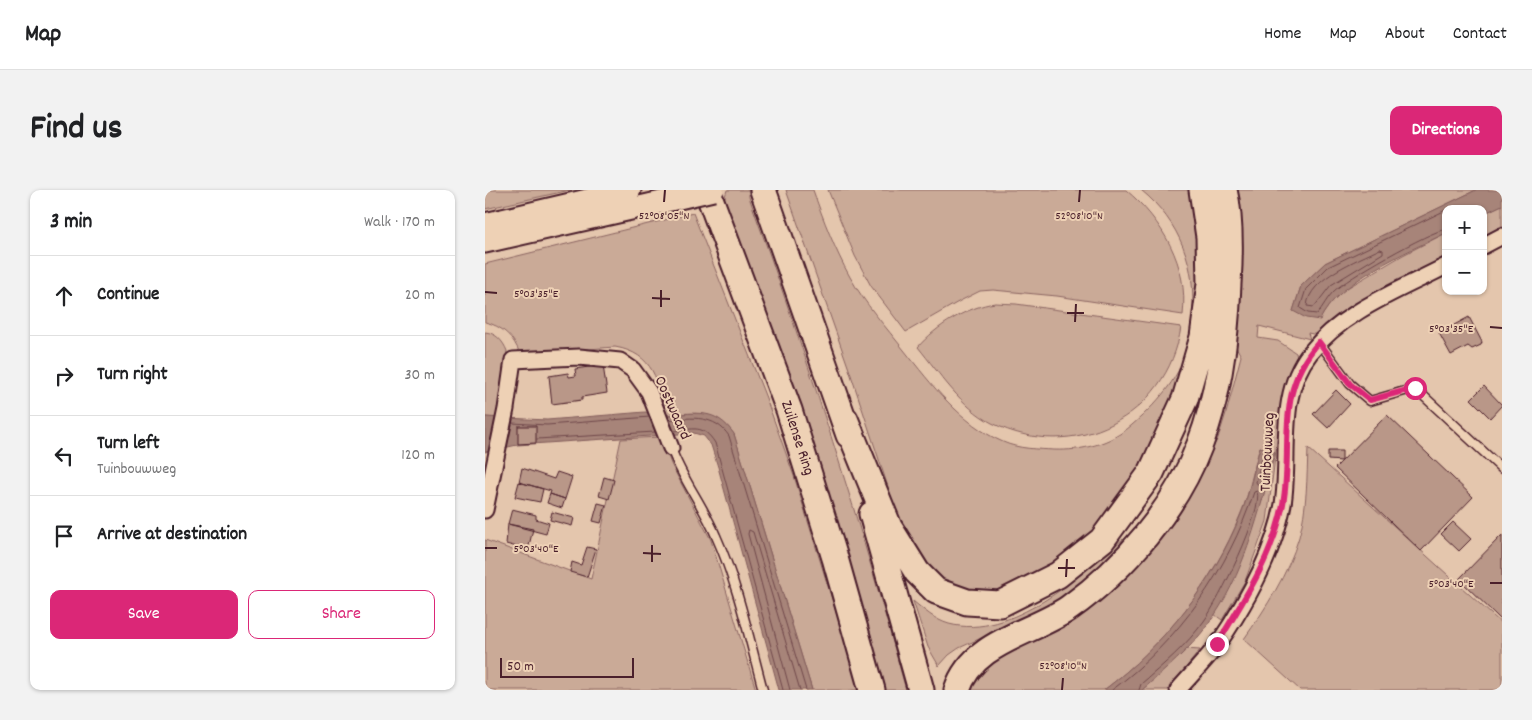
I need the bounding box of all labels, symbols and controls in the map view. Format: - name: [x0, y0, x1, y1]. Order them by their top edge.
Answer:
- text: Map: [25, 18, 61, 52]
- text: Home: [1264, 22, 1301, 47]
- text: Map: [1329, 22, 1357, 47]
- text: About: [1385, 22, 1425, 47]
- text: Contact: [1453, 22, 1507, 47]
- text: Find us: [30, 105, 122, 155]
- button: Directions: [1390, 106, 1502, 155]
- map controls: [1442, 205, 1487, 295]
- button: +: [1442, 205, 1487, 250]
- text: 3 min: [50, 208, 92, 238]
- text: 52°08'05"N: [639, 208, 689, 225]
- text: 52°08'10"N: [1055, 208, 1103, 225]
- text: Walk · 170 m: [364, 211, 435, 234]
- button: −: [1442, 250, 1487, 295]
- icon: ahead: [50, 282, 78, 310]
- text: Continue: [97, 282, 159, 309]
- text: 20 m: [405, 284, 435, 307]
- text: 5°03'35"E: [514, 286, 559, 303]
- text: 5°03'35"E: [1429, 321, 1474, 338]
- icon: right: [50, 362, 78, 390]
- text: Turn right: [97, 362, 168, 389]
- text: 30 m: [405, 364, 435, 387]
- street label: Oostwaard: [648, 372, 696, 444]
- route start: [1404, 377, 1427, 400]
- street label: Zuilense Ring: [774, 398, 820, 478]
- street label: Tuinbouwweg: [1254, 412, 1282, 492]
- text: Turn left: [97, 431, 160, 458]
- icon: left: [50, 442, 78, 470]
- text: 120 m: [401, 444, 435, 467]
- text: Tuinbouwweg: [97, 458, 176, 481]
- icon: arrive: [50, 522, 78, 550]
- text: Arrive at destination: [97, 522, 247, 549]
- text: 5°03'40"E: [514, 541, 559, 558]
- text: 5°03'40"E: [1429, 576, 1474, 593]
- button: Save: [50, 590, 238, 639]
- button: Share: [248, 590, 435, 639]
- route end: [1206, 633, 1229, 656]
- scale bar: [500, 655, 634, 678]
- text: 50 m: [507, 657, 534, 677]
- text: 52°08'10"N: [1039, 658, 1087, 675]

